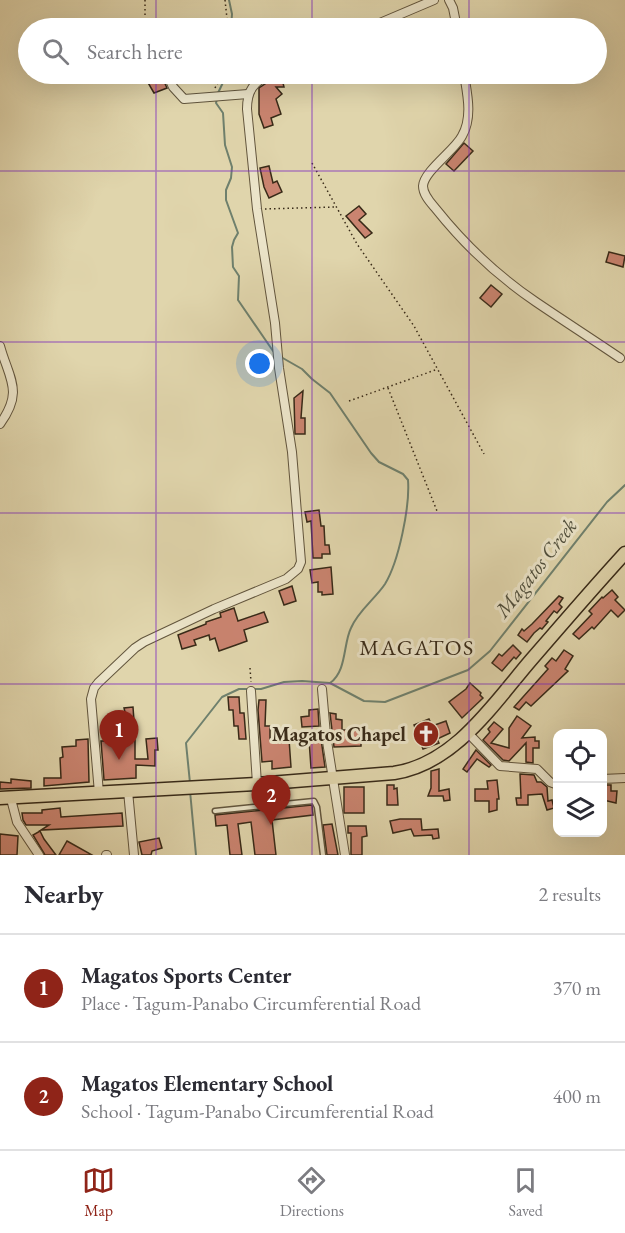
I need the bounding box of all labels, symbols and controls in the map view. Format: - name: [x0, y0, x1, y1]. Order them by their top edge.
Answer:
- search box: [18, 18, 607, 84]
- icon: search: [39, 35, 72, 68]
- text: Search here: [87, 37, 182, 66]
- your location: [245, 349, 274, 378]
- water label: Magatos Creek: [487, 512, 583, 624]
- district label: MAGATOS: [359, 633, 475, 662]
- pin: 1: [100, 710, 138, 760]
- church icon: Magatos Chapel: [411, 719, 441, 749]
- place label: Magatos Chapel: [272, 721, 406, 747]
- map controls: [553, 729, 607, 837]
- button: locate: [553, 729, 607, 783]
- pin: 2: [252, 776, 290, 825]
- button: layers: [553, 783, 607, 837]
- text: Nearby: [24, 877, 104, 911]
- text: 2 results: [538, 881, 601, 907]
- text: Magatos Sports Center: [81, 961, 291, 990]
- text: 1: [38, 975, 49, 1001]
- text: 370 m: [553, 975, 601, 1001]
- text: Place · Tagum-Panabo Circumferential Road: [81, 990, 421, 1016]
- text: Magatos Elementary School: [81, 1069, 333, 1098]
- text: 2: [38, 1083, 49, 1109]
- text: 400 m: [553, 1083, 601, 1109]
- text: School · Tagum-Panabo Circumferential Road: [81, 1098, 434, 1124]
- tab: Map: [82, 1164, 115, 1221]
- tab: Directions: [280, 1164, 344, 1221]
- tab: Saved: [508, 1164, 543, 1221]

